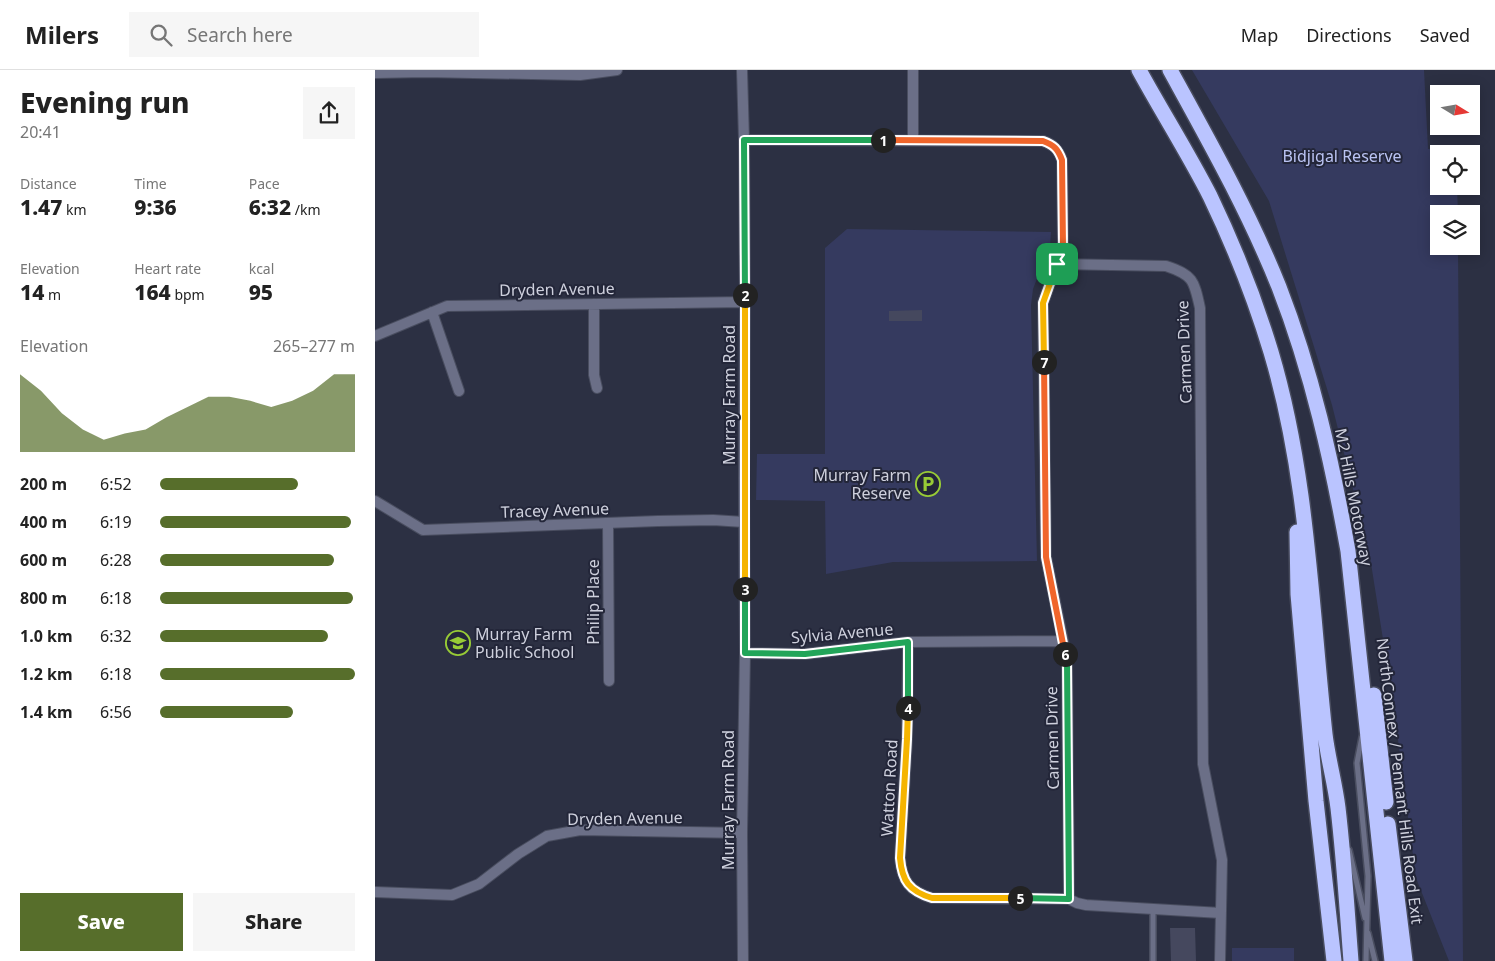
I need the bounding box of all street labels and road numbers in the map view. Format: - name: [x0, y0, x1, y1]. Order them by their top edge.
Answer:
- street label: Dryden Avenue: [499, 277, 615, 301]
- street label: Carmen Drive: [1171, 300, 1197, 404]
- street label: Murray Farm Road: [718, 325, 740, 465]
- street label: M2 Hills Motorway: [1330, 426, 1378, 569]
- street label: Tracey Avenue: [501, 497, 609, 523]
- street label: Philip Place: [582, 559, 604, 645]
- street label: Sylvia Avenue: [790, 618, 894, 648]
- street label: NorthConnex / Pennant Hills Road Exit: [1372, 637, 1429, 926]
- street label: Carmen Drive: [1040, 686, 1064, 790]
- street label: Murray Farm Road: [717, 730, 739, 870]
- street label: Watton Road: [875, 739, 903, 837]
- street label: Dryden Avenue: [567, 806, 683, 830]

